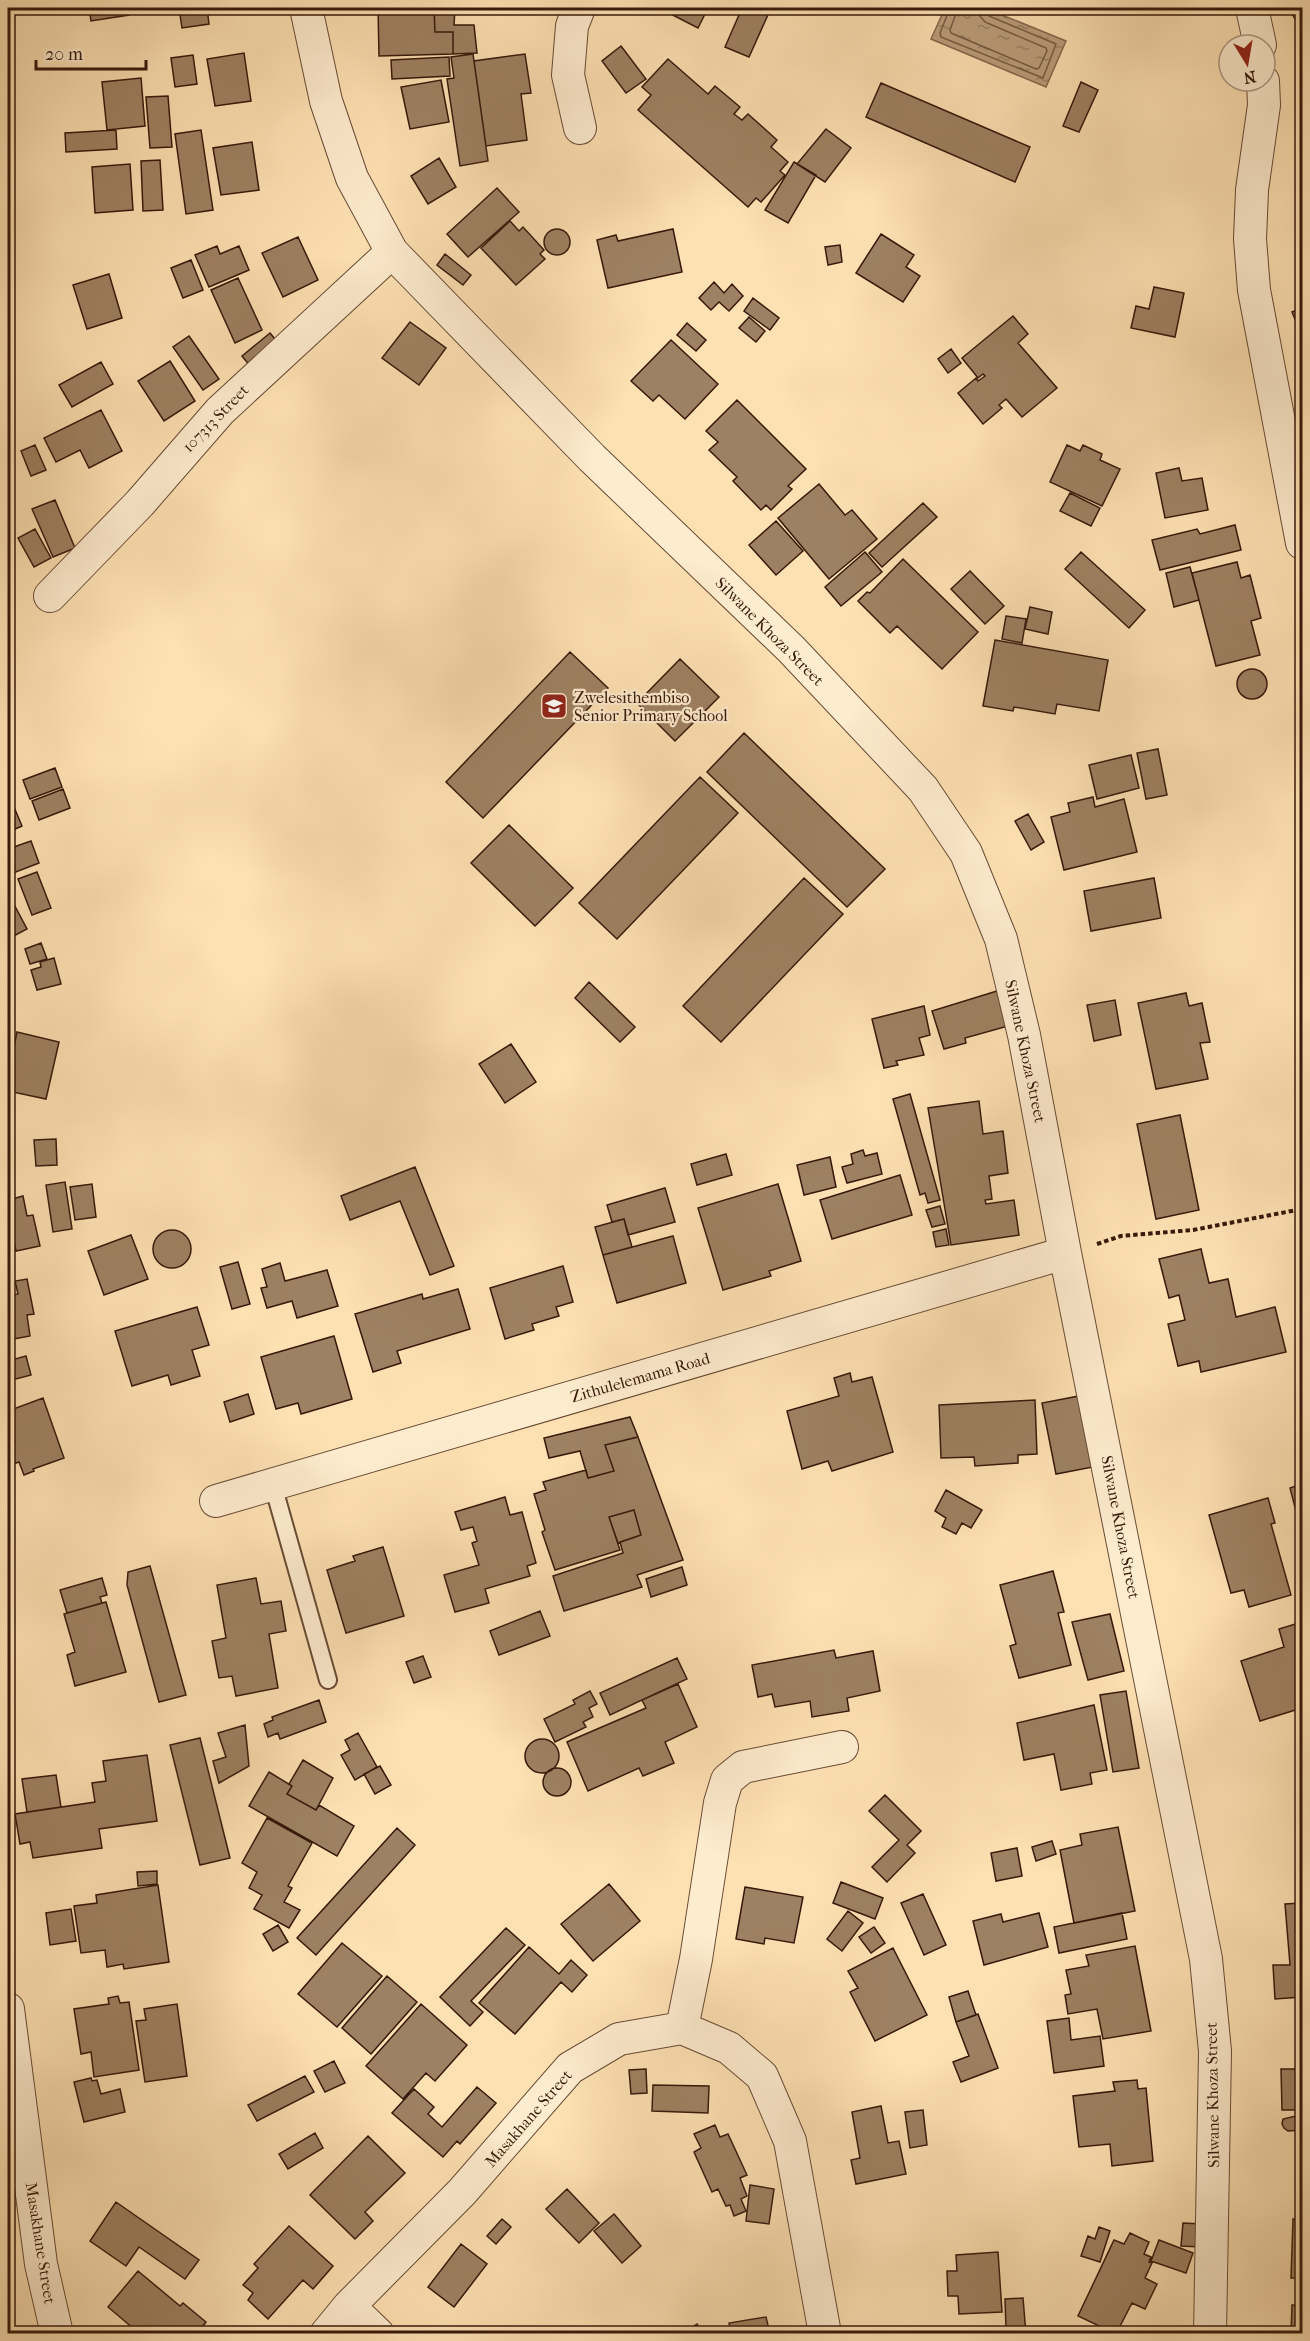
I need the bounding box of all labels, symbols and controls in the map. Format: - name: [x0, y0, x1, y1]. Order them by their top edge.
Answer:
- scale bar: [36, 33, 146, 71]
- north arrow: [1217, 33, 1277, 93]
- text: 20 m: [45, 44, 83, 65]
- text: N: [1241, 67, 1258, 88]
- street label: 107313 Street: [178, 380, 252, 456]
- street label: Silwane Khoza Street: [711, 573, 828, 690]
- place label: Zwelesithembiso Senior Primary School: [574, 688, 728, 725]
- school or university icon: Zwelesithembiso Senior Primary School: [539, 691, 569, 721]
- street label: Silwane Khoza Street: [1001, 978, 1050, 1125]
- street label: Zithulelemama Road: [568, 1348, 712, 1406]
- street label: Silwane Khoza Street: [1097, 1454, 1144, 1601]
- street label: Silwane Khoza Street: [1202, 2022, 1223, 2168]
- street label: Masakhane Street: [481, 2066, 576, 2171]
- street label: Masakhane Street: [22, 2181, 60, 2305]

